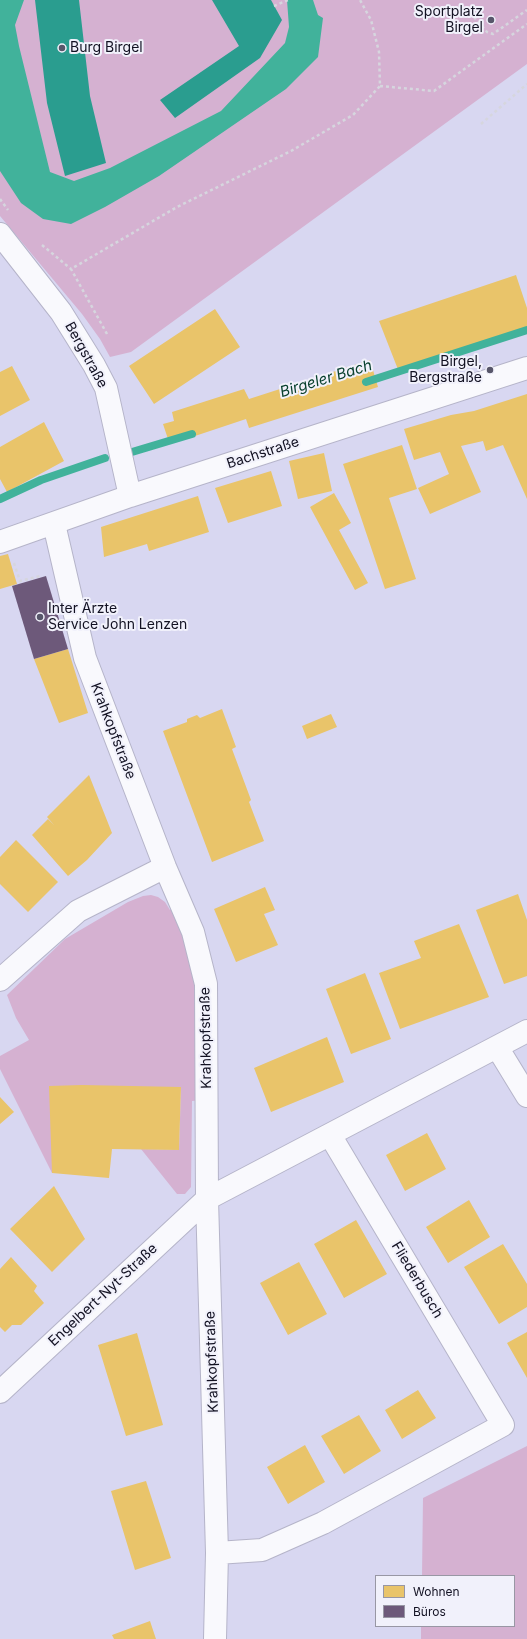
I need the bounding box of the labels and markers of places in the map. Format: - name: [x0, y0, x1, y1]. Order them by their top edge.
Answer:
- place label: Sportplatz Birgel: [415, 4, 483, 36]
- marker: Sportplatz Birgel: [486, 15, 496, 25]
- place label: Burg Birgel: [70, 40, 143, 56]
- marker: Burg Birgel: [57, 43, 67, 53]
- place label: Birgel, Bergstraße: [409, 354, 482, 386]
- marker: Birgel, Bergstraße: [485, 365, 495, 375]
- place label: Inter Ärzte Service John Lenzen: [48, 601, 187, 634]
- marker: Inter Ärzte Service John Lenzen: [35, 612, 45, 622]

